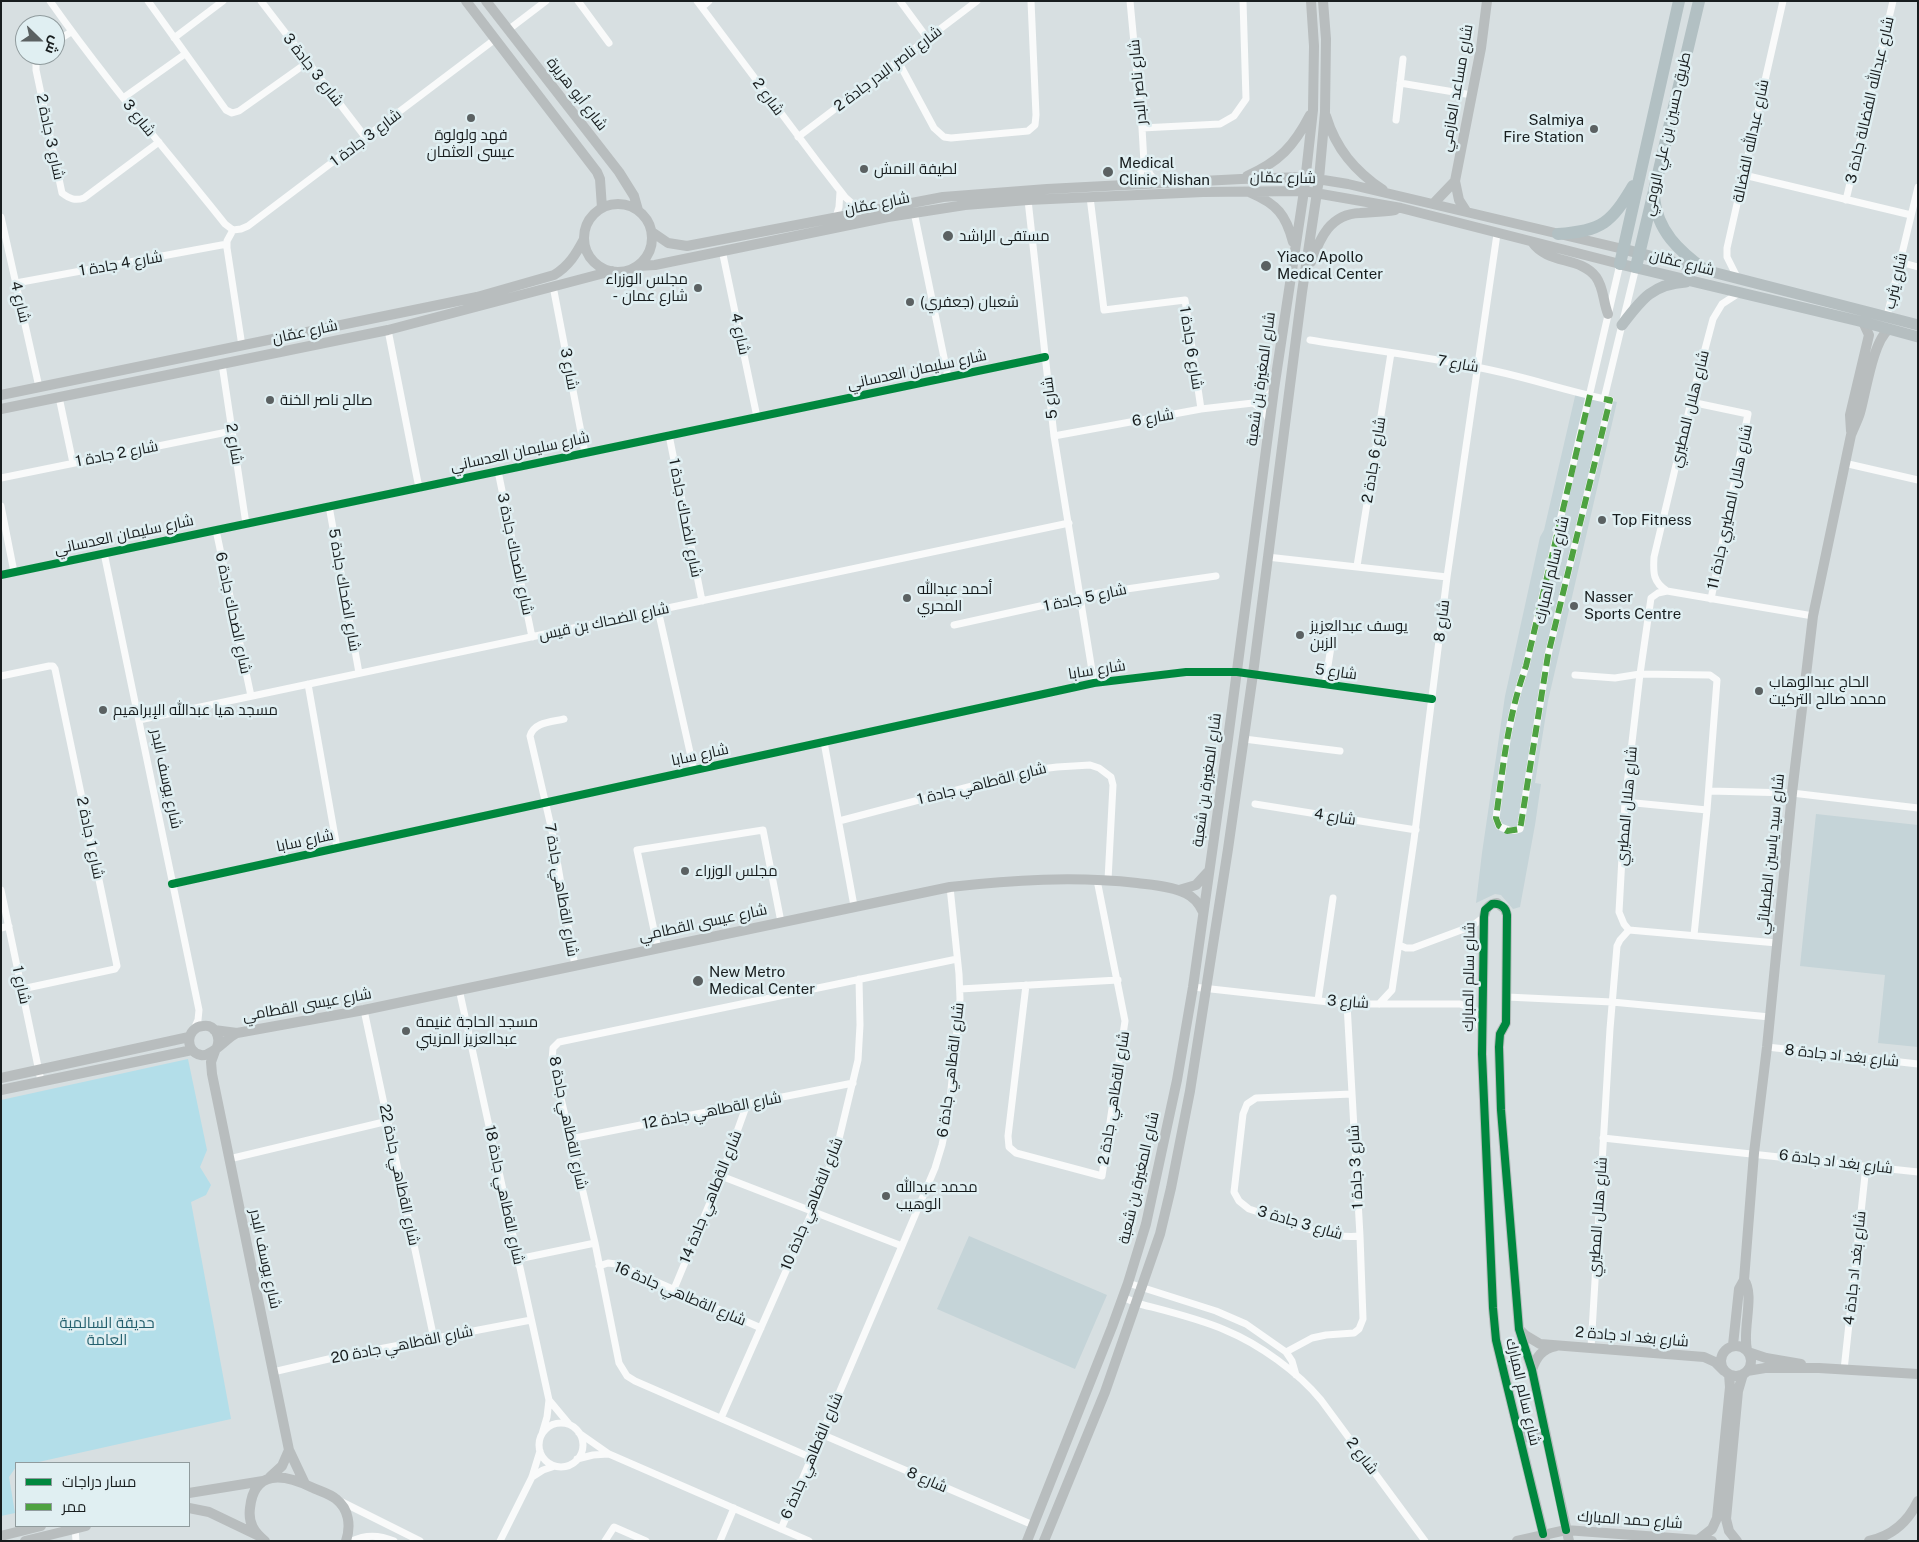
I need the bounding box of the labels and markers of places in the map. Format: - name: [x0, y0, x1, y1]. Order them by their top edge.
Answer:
- place label: Salmiya Fire Station: [1503, 111, 1584, 146]
- marker: فهد ولولوة عيسى العثمان: [465, 112, 477, 124]
- marker: Salmiya Fire Station: [1588, 123, 1600, 135]
- place label: فهد ولولوة عيسى العثمان: [427, 126, 515, 161]
- place label: Medical Clinic Nishan: [1119, 154, 1210, 189]
- place label: لطيفة النمش: [874, 160, 957, 178]
- marker: لطيفة النمش: [858, 163, 870, 175]
- marker: Medical Clinic Nishan: [1101, 165, 1115, 179]
- place label: مستفى الراشد: [959, 227, 1050, 245]
- marker: مستفى الراشد: [941, 229, 955, 243]
- place label: Yiaco Apollo Medical Center: [1277, 248, 1383, 283]
- marker: Yiaco Apollo Medical Center: [1259, 259, 1273, 273]
- place label: مجلس الوزراء - شارع عمان: [605, 270, 688, 305]
- marker: مجلس الوزراء - شارع عمان: [692, 282, 704, 294]
- place label: شعبان (جعفري): [920, 293, 1019, 311]
- marker: شعبان (جعفري): [904, 296, 916, 308]
- place label: صالح ناصر الخنة: [280, 391, 373, 409]
- marker: صالح ناصر الخنة: [264, 394, 276, 406]
- place label: Top Fitness: [1612, 511, 1692, 529]
- marker: Top Fitness: [1596, 514, 1608, 526]
- place label: أحمد عبدالله المحري: [917, 580, 992, 615]
- place label: Nasser Sports Centre: [1584, 588, 1681, 623]
- marker: أحمد عبدالله المحري: [901, 592, 913, 604]
- marker: Nasser Sports Centre: [1568, 600, 1580, 612]
- place label: يوسف عبدالعزيز الزبن: [1310, 617, 1408, 652]
- marker: يوسف عبدالعزيز الزبن: [1294, 629, 1306, 641]
- place label: الحاج عبدالوهاب محمد صالح التركيت: [1769, 673, 1886, 708]
- marker: الحاج عبدالوهاب محمد صالح التركيت: [1753, 685, 1765, 697]
- place label: مسجد هيا عبدالله الإبراهيم: [113, 701, 278, 719]
- marker: مسجد هيا عبدالله الإبراهيم: [97, 704, 109, 716]
- place label: مجلس الوزراء: [695, 862, 778, 880]
- marker: مجلس الوزراء: [679, 865, 691, 877]
- place label: New Metro Medical Center: [709, 963, 815, 998]
- marker: New Metro Medical Center: [691, 974, 705, 988]
- place label: مسجد الحاجة غنيمة عبدالعزيز المزيني: [416, 1013, 538, 1048]
- marker: مسجد الحاجة غنيمة عبدالعزيز المزيني: [400, 1025, 412, 1037]
- place label: محمد عبدالله الوهيب: [896, 1178, 978, 1213]
- marker: محمد عبدالله الوهيب: [880, 1190, 892, 1202]

